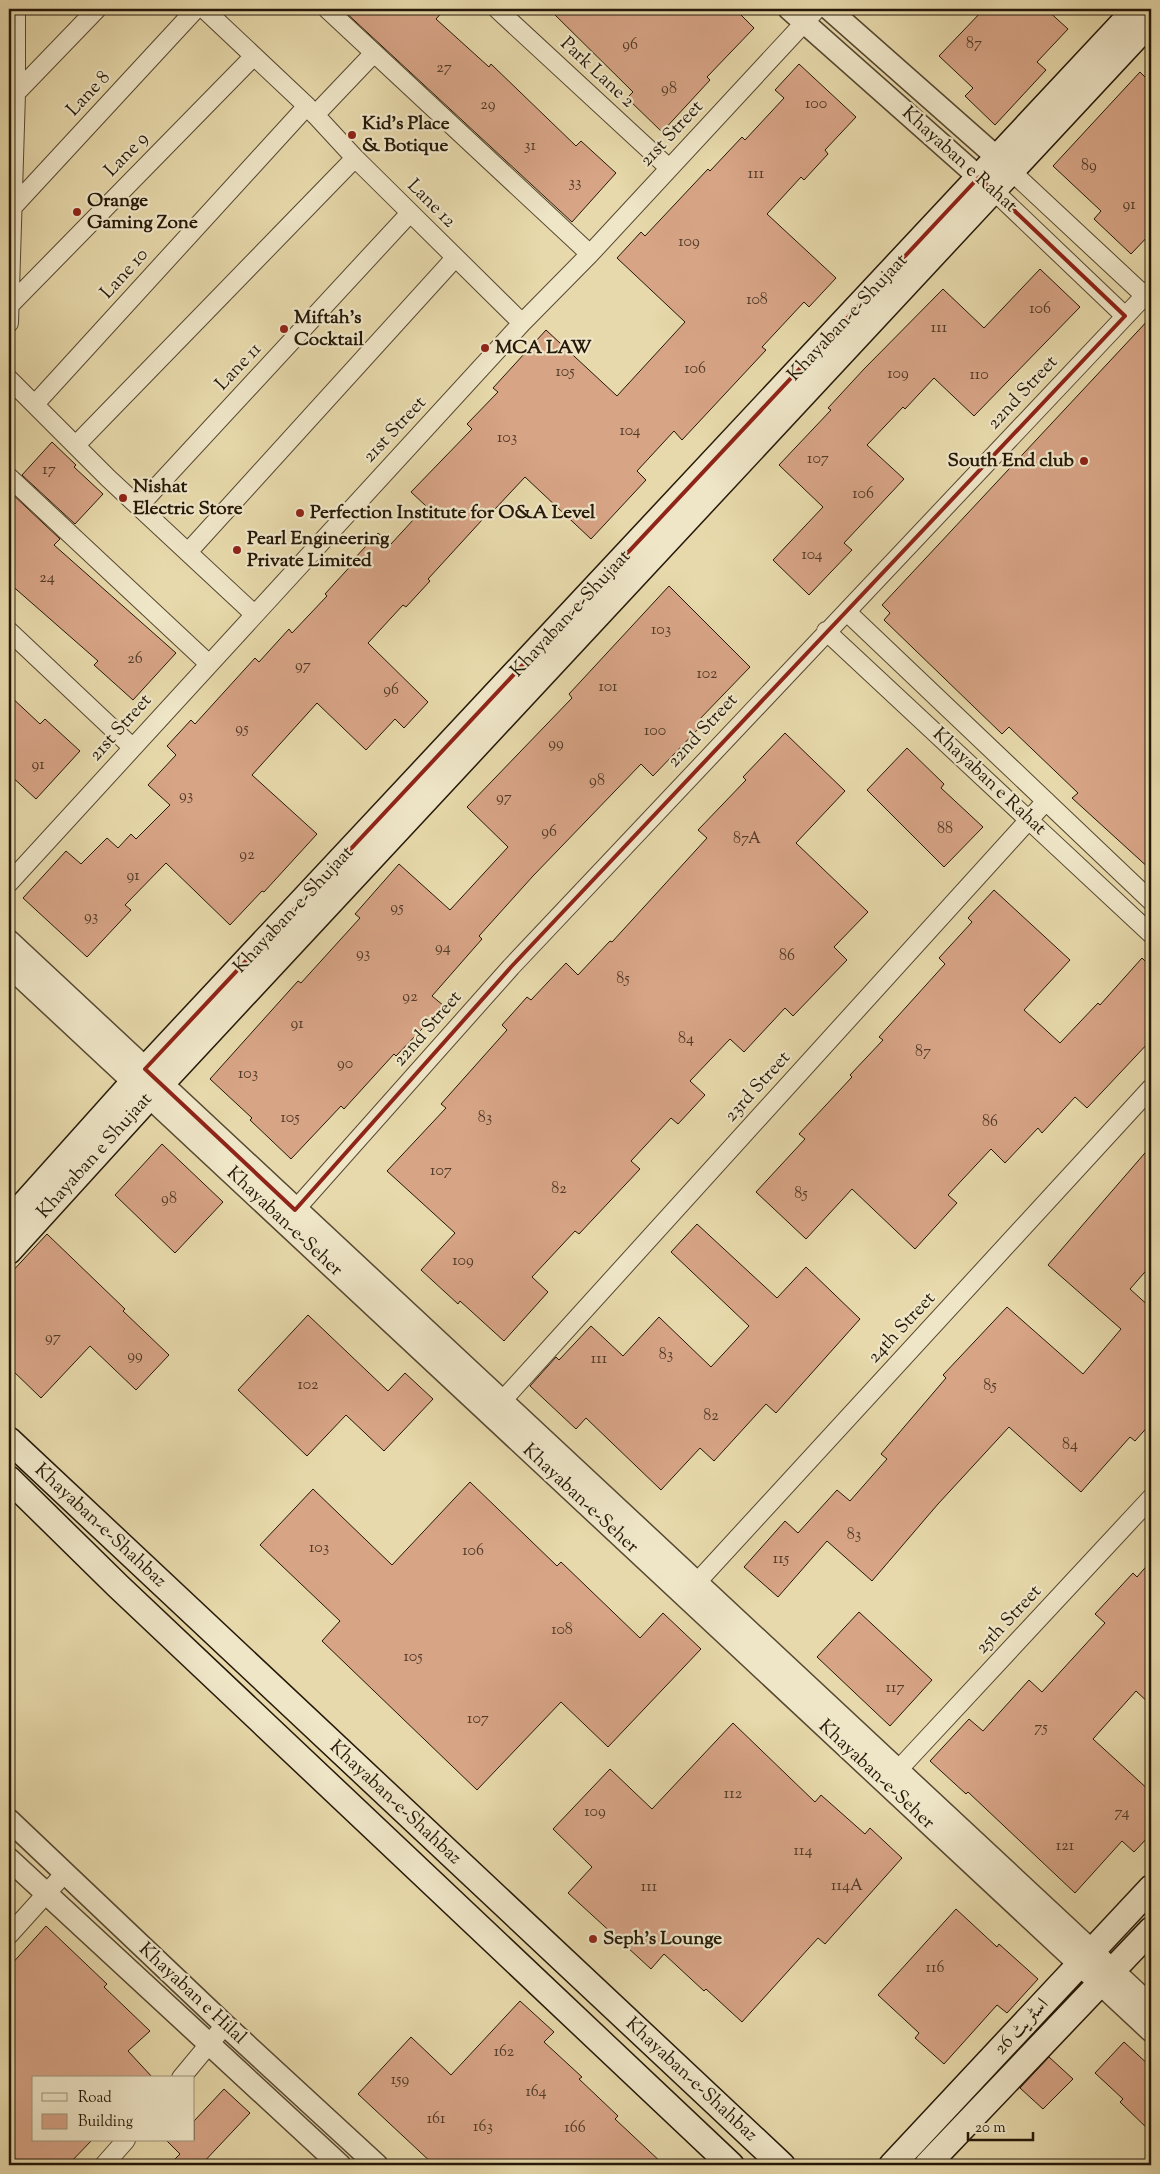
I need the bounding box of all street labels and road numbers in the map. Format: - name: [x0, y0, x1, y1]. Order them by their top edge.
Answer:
- street label: Park Lane 2: [554, 31, 640, 115]
- street label: Lane 8: [61, 65, 117, 123]
- street label: 21st Street: [634, 94, 710, 173]
- street label: Khayaban e Rahat: [895, 101, 1023, 220]
- street label: Lane 9: [99, 126, 155, 184]
- street label: Lane 12: [400, 173, 462, 235]
- street label: Lane 10: [95, 242, 155, 306]
- street label: Khayaban-e-Shujaat: [782, 248, 915, 388]
- street label: Lane 11: [210, 337, 269, 397]
- street label: 22nd Street: [982, 350, 1065, 436]
- street label: 21st Street: [357, 390, 433, 469]
- street label: Khayaban-e-Shujaat: [505, 544, 638, 684]
- street label: 21st Street: [83, 688, 159, 768]
- street label: 22nd Street: [662, 688, 745, 774]
- street label: Khayaban e Rahat: [926, 722, 1052, 842]
- street label: Khayaban-e-Shujaat: [228, 840, 361, 980]
- street label: 22nd Street: [387, 985, 469, 1073]
- street label: 23rd Street: [719, 1045, 798, 1128]
- street label: Khayaban e Shujaat: [31, 1087, 159, 1225]
- street label: Khayaban-e-Seher: [220, 1161, 348, 1283]
- street label: 24th Street: [862, 1286, 943, 1370]
- street label: Khayaban-e-Seher: [516, 1438, 644, 1560]
- street label: Khayaban-e-Shahbaz: [28, 1457, 172, 1595]
- street label: 25th Street: [970, 1579, 1049, 1661]
- street label: Khayaban-e-Seher: [812, 1714, 940, 1836]
- street label: Khayaban-e-Shahbaz: [323, 1734, 467, 1872]
- street label: Khayaban e Hilal: [132, 1937, 252, 2051]
- street label: اسٹریٹ 26: [988, 1992, 1056, 2062]
- street label: Khayaban-e-Shahbaz: [619, 2011, 763, 2149]

